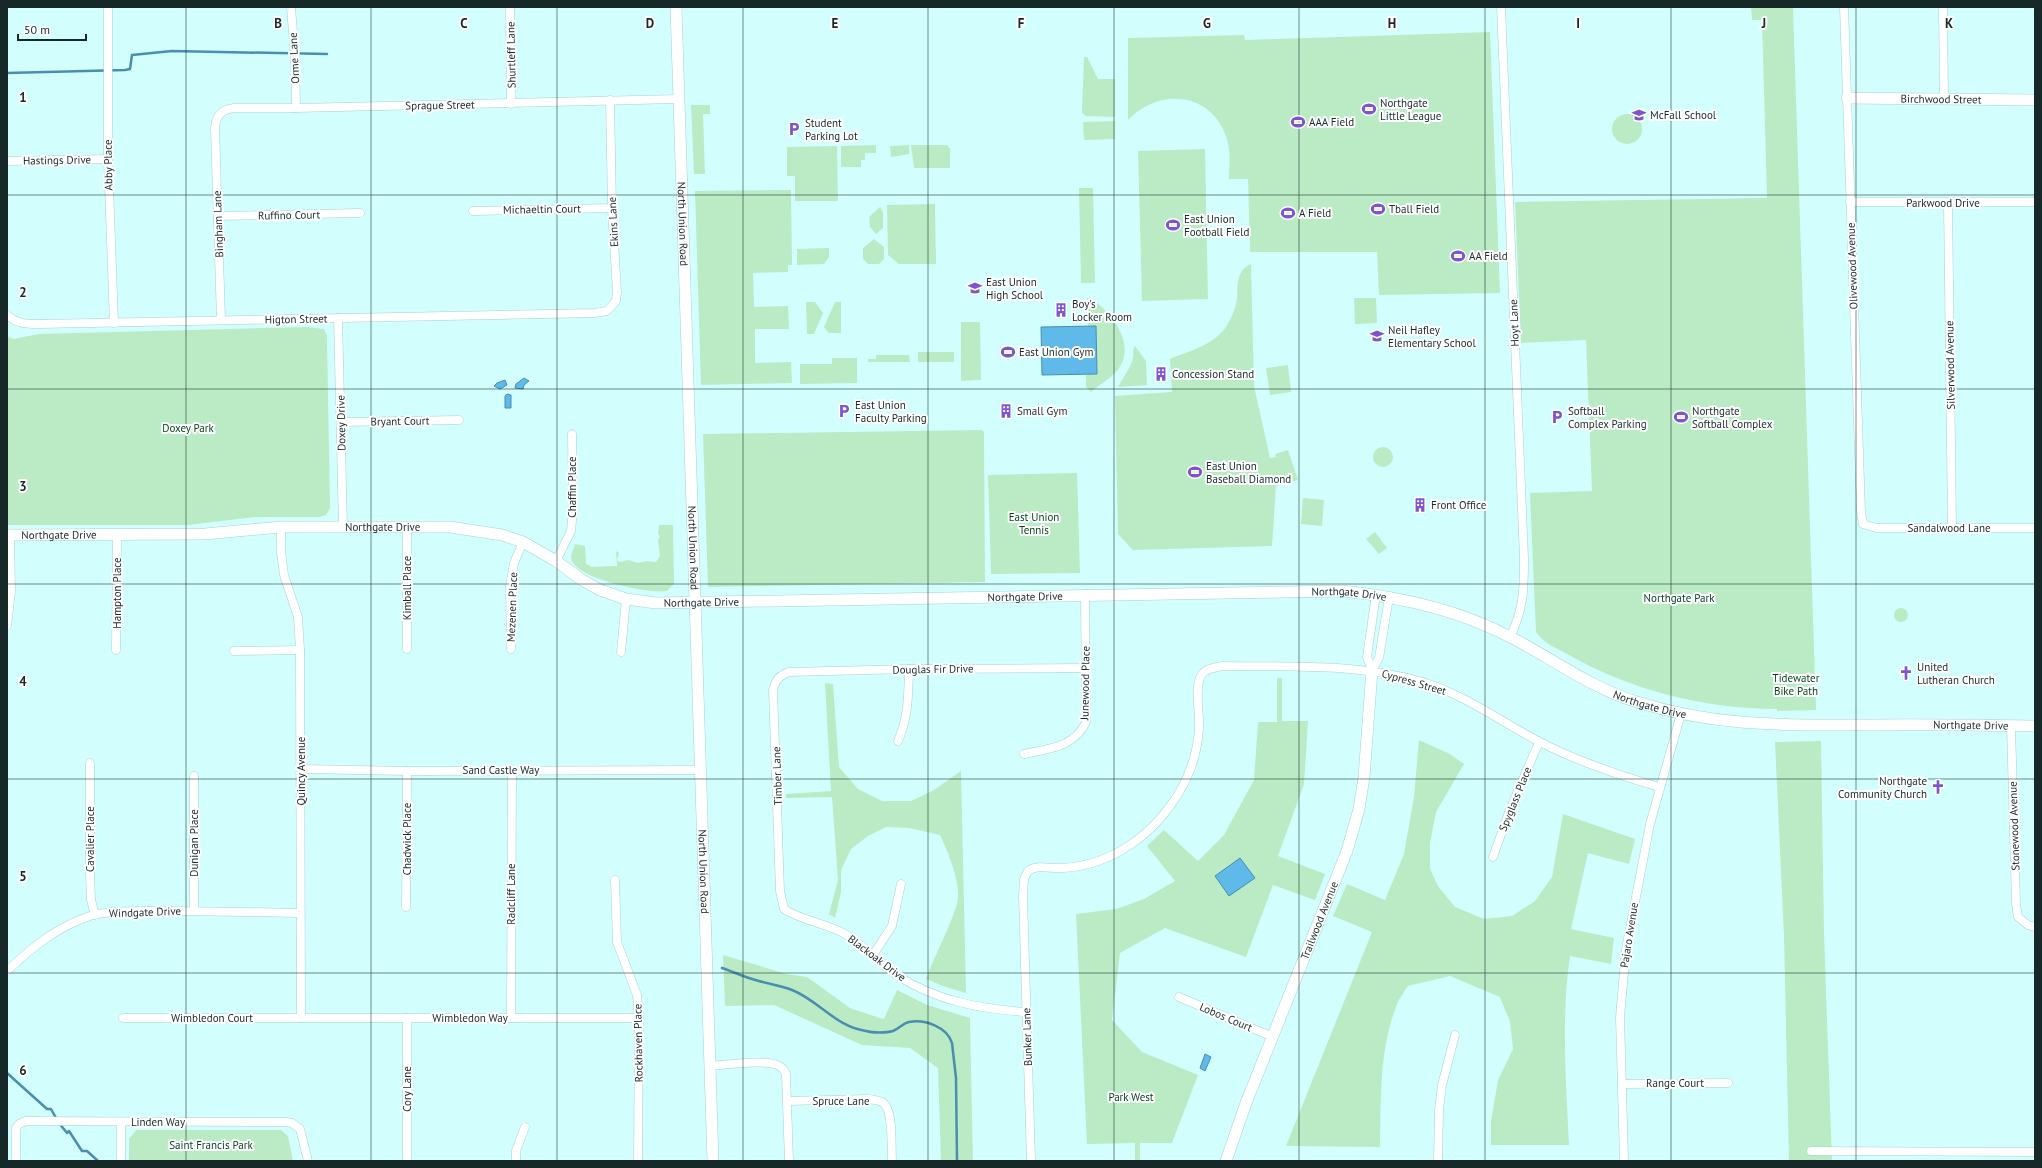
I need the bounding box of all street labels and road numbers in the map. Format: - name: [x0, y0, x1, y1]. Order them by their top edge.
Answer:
- street label: Shurtleff Lane: [503, 21, 519, 89]
- street label: Orme Lane: [286, 32, 302, 84]
- street label: Birchwood Street: [1900, 92, 1982, 106]
- street label: Sprague Street: [405, 97, 475, 113]
- street label: Abby Place: [101, 139, 115, 191]
- street label: Hastings Drive: [23, 152, 92, 168]
- street label: North Union Road: [675, 181, 691, 266]
- street label: Bingham Lane: [210, 190, 226, 258]
- street label: Ekins Lane: [605, 196, 621, 247]
- street label: Parkwood Drive: [1906, 196, 1980, 210]
- street label: Michaeltin Court: [503, 201, 581, 217]
- street label: Ruffino Court: [258, 207, 320, 223]
- street label: Olivewood Avenue: [1843, 222, 1861, 310]
- street label: Hoyt Lane: [1506, 299, 1522, 347]
- street label: Higton Street: [264, 311, 328, 327]
- street label: Silverwood Avenue: [1942, 320, 1958, 410]
- street label: Doxey Drive: [334, 395, 348, 451]
- street label: Bryant Court: [370, 413, 430, 429]
- street label: Chaffin Place: [565, 456, 579, 518]
- street label: North Union Road: [685, 505, 702, 590]
- street label: Northgate Drive: [345, 520, 421, 534]
- street label: Sandalwood Lane: [1907, 521, 1991, 535]
- street label: Northgate Drive: [21, 528, 97, 542]
- street label: Kimball Place: [400, 555, 414, 620]
- street label: Hampton Place: [110, 557, 124, 629]
- street label: Mezenen Place: [504, 571, 520, 642]
- street label: Northgate Drive: [1311, 584, 1388, 604]
- street label: Northgate Drive: [987, 589, 1063, 604]
- street label: Northgate Drive: [663, 595, 739, 610]
- street label: Junewood Place: [1077, 645, 1093, 721]
- street label: Douglas Fir Drive: [892, 661, 974, 677]
- street label: Cypress Street: [1380, 666, 1448, 698]
- street label: Northgate Drive: [1611, 687, 1688, 721]
- street label: Northgate Drive: [1933, 718, 2009, 733]
- street label: Quincy Avenue: [294, 736, 308, 805]
- street label: Timber Lane: [769, 746, 785, 806]
- street label: Sand Castle Way: [463, 763, 540, 777]
- street label: Spyglass Place: [1496, 764, 1534, 833]
- street label: Stonewood Avenue: [2005, 781, 2023, 871]
- street label: Chadwick Place: [400, 802, 414, 875]
- street label: Cavalier Place: [83, 806, 97, 872]
- street label: Dunigan Place: [187, 809, 201, 877]
- street label: North Union Road: [695, 829, 712, 914]
- street label: Radcliff Lane: [504, 863, 518, 925]
- street label: Trailwood Avenue: [1297, 879, 1341, 962]
- street label: Pajaro Avenue: [1617, 901, 1641, 969]
- street label: Windgate Drive: [109, 904, 182, 920]
- street label: Blackoak Drive: [845, 932, 909, 985]
- street label: Lobos Court: [1198, 1000, 1255, 1034]
- street label: Rockhaven Place: [630, 1003, 646, 1082]
- street label: Bunker Lane: [1019, 1007, 1035, 1066]
- street label: Wimbledon Court: [171, 1011, 253, 1025]
- street label: Wimbledon Way: [432, 1011, 509, 1025]
- street label: Cory Lane: [400, 1066, 414, 1112]
- street label: Range Court: [1646, 1076, 1704, 1090]
- street label: Spruce Lane: [812, 1094, 870, 1108]
- street label: Linden Way: [131, 1115, 186, 1129]

